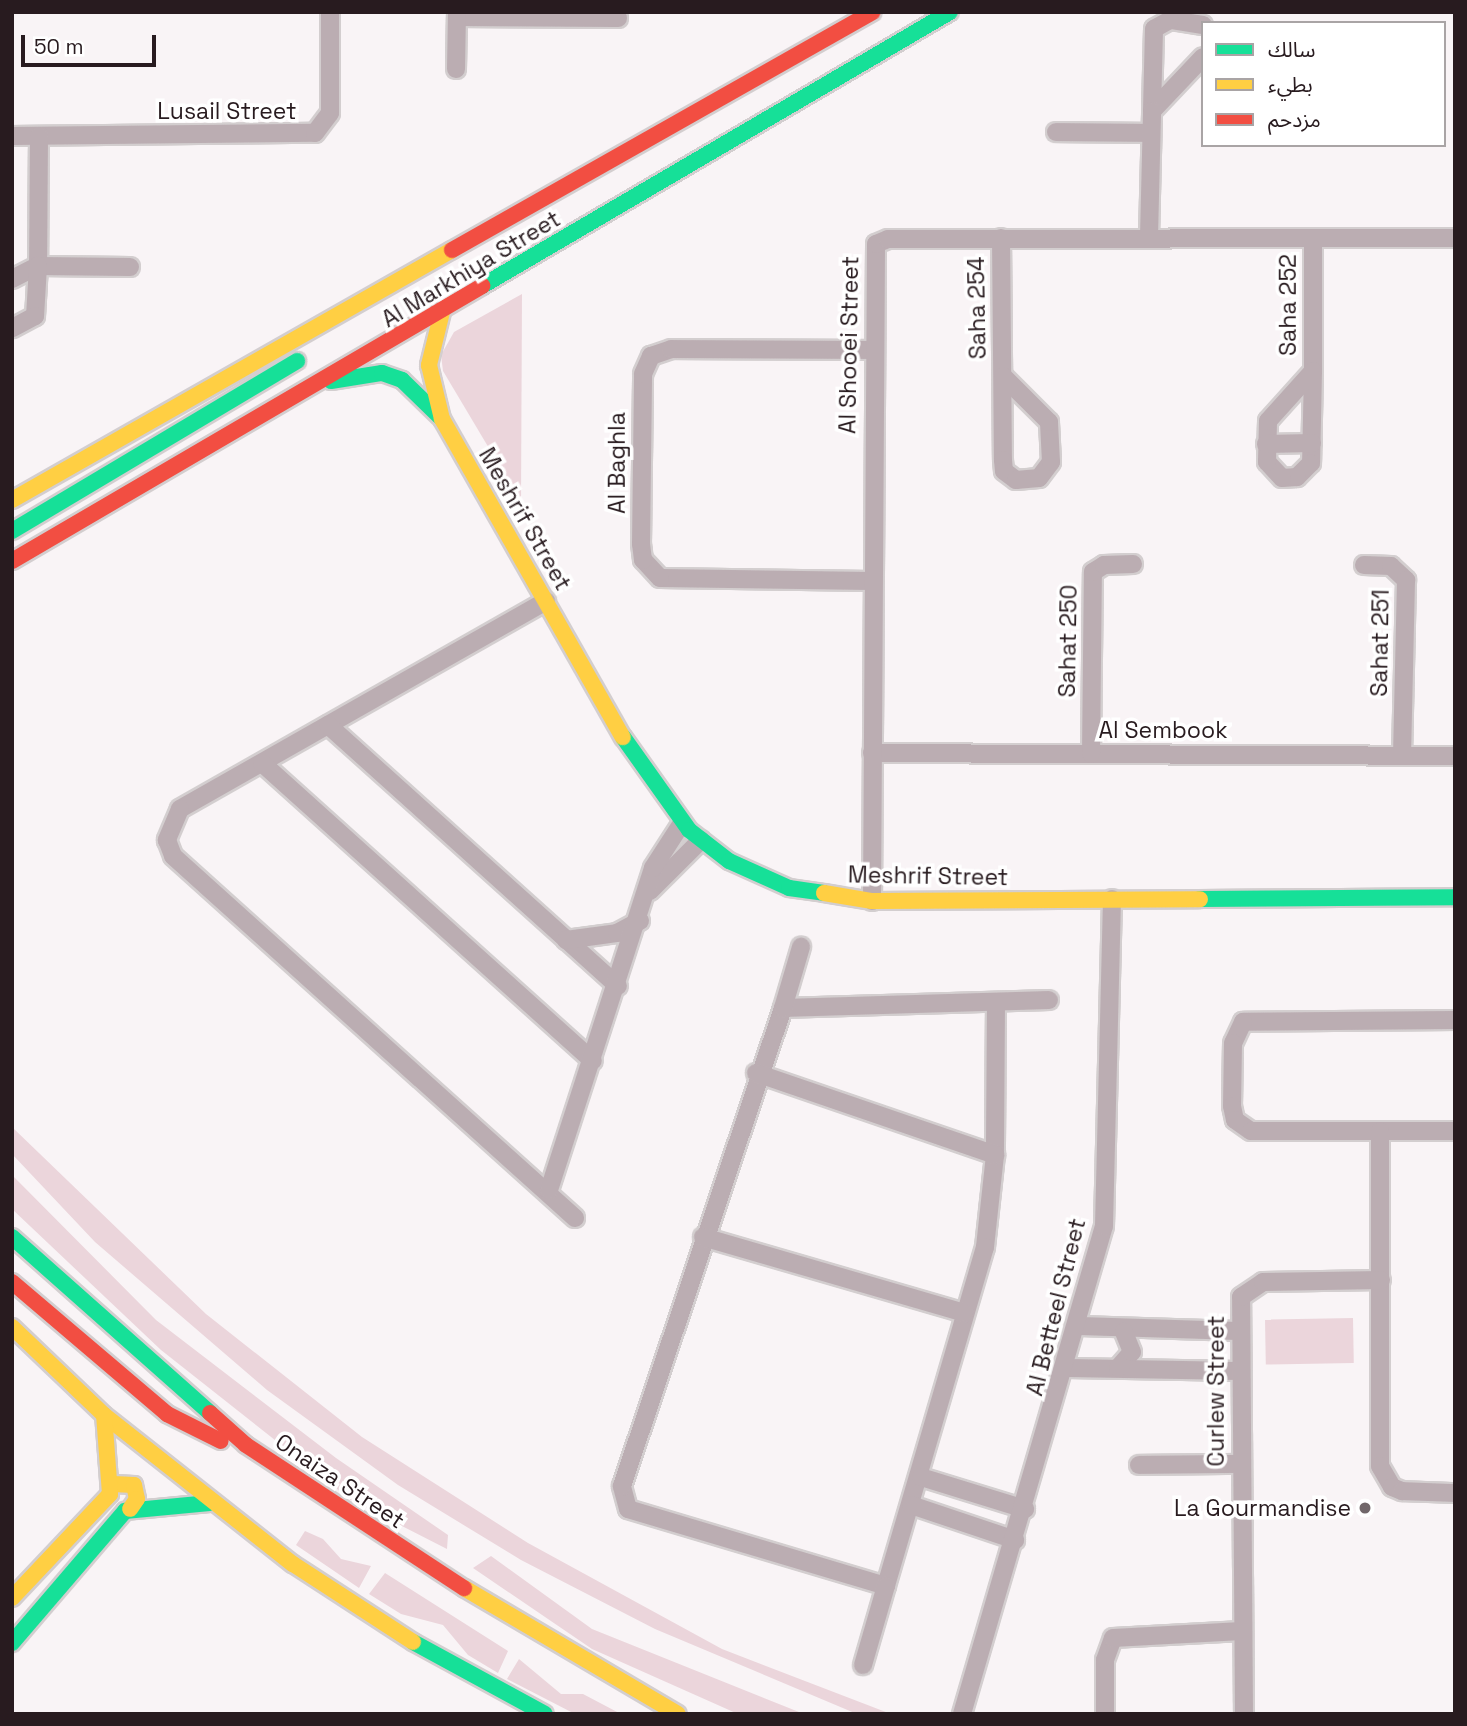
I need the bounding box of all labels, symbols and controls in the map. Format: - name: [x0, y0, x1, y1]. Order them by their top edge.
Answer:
- scale bar: [24, 21, 159, 65]
- legend: [1201, 21, 1446, 147]
- text: 50 m: [34, 33, 84, 60]
- text: سالك: [1268, 36, 1315, 63]
- text: بطيء: [1268, 71, 1313, 98]
- street label: Lusail Street: [157, 97, 297, 125]
- text: مزدحم: [1268, 106, 1321, 133]
- street label: Al Markhiya Street: [377, 205, 565, 333]
- street label: Saha 252: [1274, 254, 1302, 356]
- street label: Al Shooei Street: [834, 256, 864, 434]
- street label: Saha 254: [962, 256, 992, 360]
- street label: Al Baghla: [603, 412, 631, 514]
- street label: Meshrif Street: [473, 443, 577, 595]
- street label: Sahat 250: [1053, 584, 1083, 698]
- street label: Sahat 251: [1365, 589, 1395, 697]
- street label: Al Sembook: [1098, 716, 1228, 744]
- street label: Meshrif Street: [848, 861, 1008, 891]
- street label: Al Betteel Street: [1021, 1215, 1091, 1399]
- street label: Curlew Street: [1202, 1315, 1230, 1467]
- street label: Onaiza Street: [270, 1428, 410, 1534]
- place label: La Gourmandise: [1174, 1494, 1351, 1522]
- marker: La Gourmandise: [1357, 1500, 1373, 1516]

